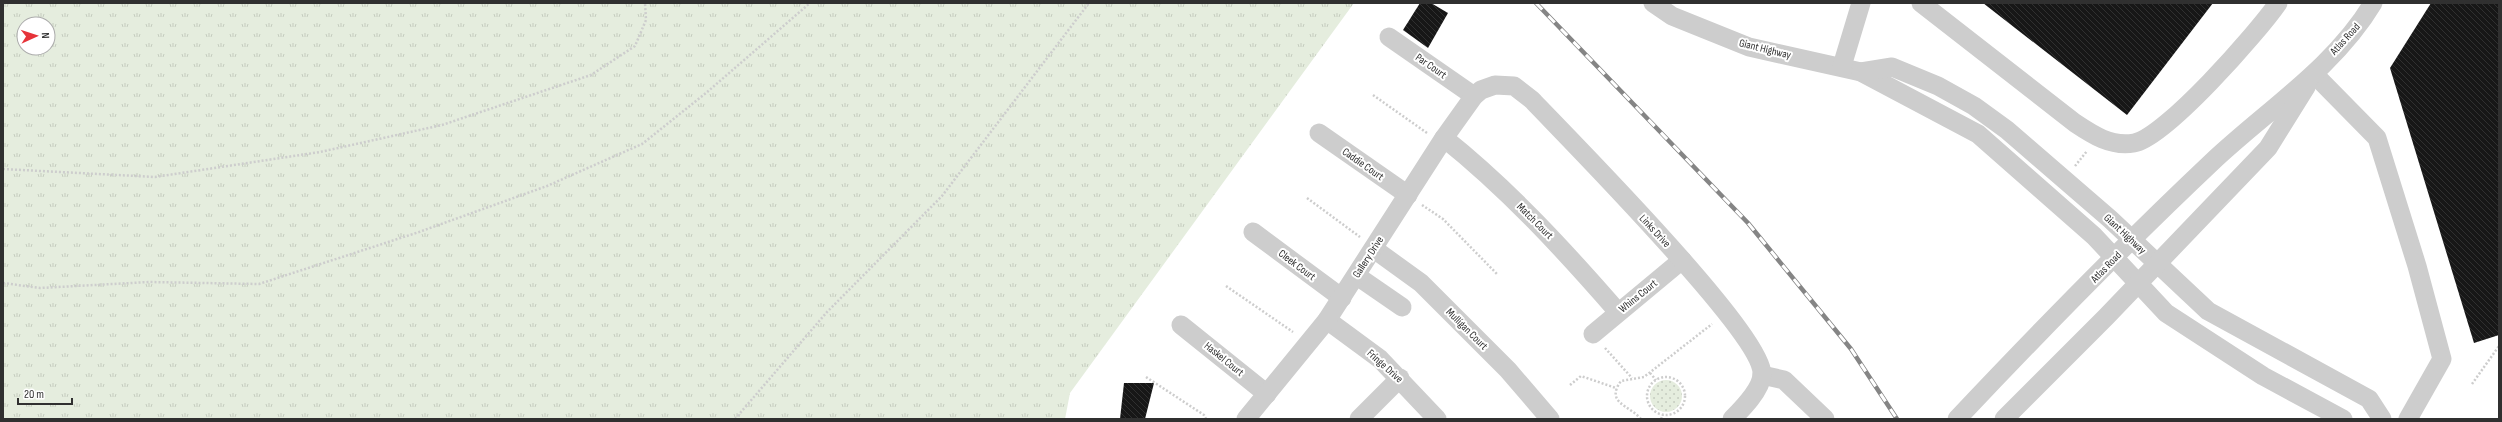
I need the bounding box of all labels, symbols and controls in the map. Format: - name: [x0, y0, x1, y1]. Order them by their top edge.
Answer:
- north arrow: [16, 16, 56, 56]
- street label: Atlas Road: [2327, 20, 2363, 58]
- text: N: [39, 32, 52, 39]
- street label: Giant Highway: [1738, 36, 1793, 62]
- street label: Par Court: [1413, 51, 1449, 82]
- street label: Caddie Court: [1340, 145, 1387, 183]
- street label: Match Court: [1514, 200, 1556, 242]
- street label: Giant Highway: [2101, 211, 2149, 257]
- street label: Links Drive: [1637, 212, 1673, 250]
- street label: Gallery Drive: [1350, 234, 1386, 280]
- street label: Cleek Court: [1276, 247, 1319, 284]
- street label: Atlas Road: [2087, 248, 2124, 286]
- street label: Whins Court: [1616, 276, 1660, 315]
- street label: Mulligan Court: [1443, 305, 1491, 353]
- street label: Haskel Court: [1202, 339, 1247, 379]
- street label: Fringe Drive: [1364, 347, 1406, 385]
- scale bar: [18, 380, 72, 406]
- text: 20 m: [24, 387, 44, 402]

